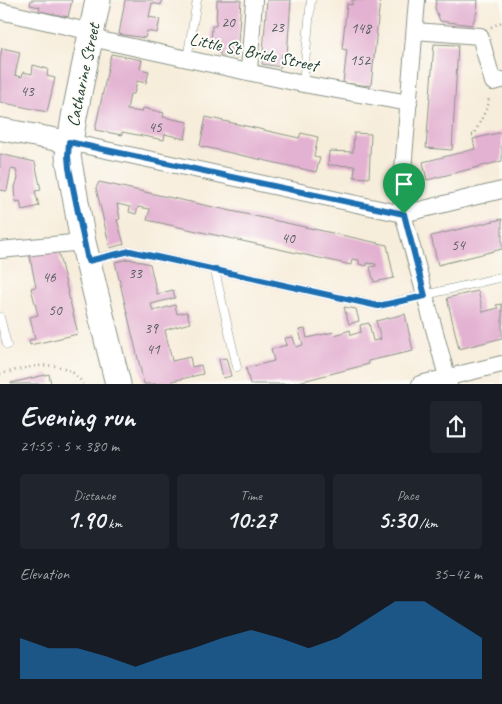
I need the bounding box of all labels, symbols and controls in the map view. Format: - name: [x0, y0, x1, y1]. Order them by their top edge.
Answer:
- house number: 20: [221, 13, 236, 32]
- house number: 23: [270, 18, 285, 37]
- house number: 148: [351, 19, 372, 38]
- street label: Catharine Street: [61, 20, 105, 129]
- street label: Little St Bride Street: [188, 28, 323, 77]
- house number: 152: [350, 51, 371, 70]
- house number: 43: [20, 82, 35, 101]
- house number: 45: [148, 118, 163, 137]
- pin: [383, 163, 425, 214]
- icon: arrive: [390, 170, 418, 198]
- house number: 40: [281, 229, 296, 248]
- house number: 54: [451, 236, 466, 255]
- house number: 33: [128, 264, 143, 283]
- house number: 46: [42, 268, 57, 287]
- house number: 50: [48, 301, 63, 320]
- house number: 39: [144, 319, 159, 338]
- house number: 41: [146, 340, 161, 359]
- text: Evening run: [20, 399, 135, 434]
- button: share: [430, 401, 482, 453]
- text: 21:55 · 5 × 380 m: [20, 436, 119, 456]
- text: Distance: [73, 487, 115, 504]
- text: Time: [240, 487, 262, 504]
- text: Pace: [397, 487, 418, 504]
- text: 1.90: [67, 504, 105, 536]
- text: 10:27: [226, 504, 276, 536]
- text: 5:30: [378, 504, 416, 536]
- text: km: [105, 515, 122, 532]
- text: /km: [416, 515, 438, 532]
- text: Elevation: [20, 564, 69, 584]
- text: 35–42 m: [433, 564, 482, 584]

